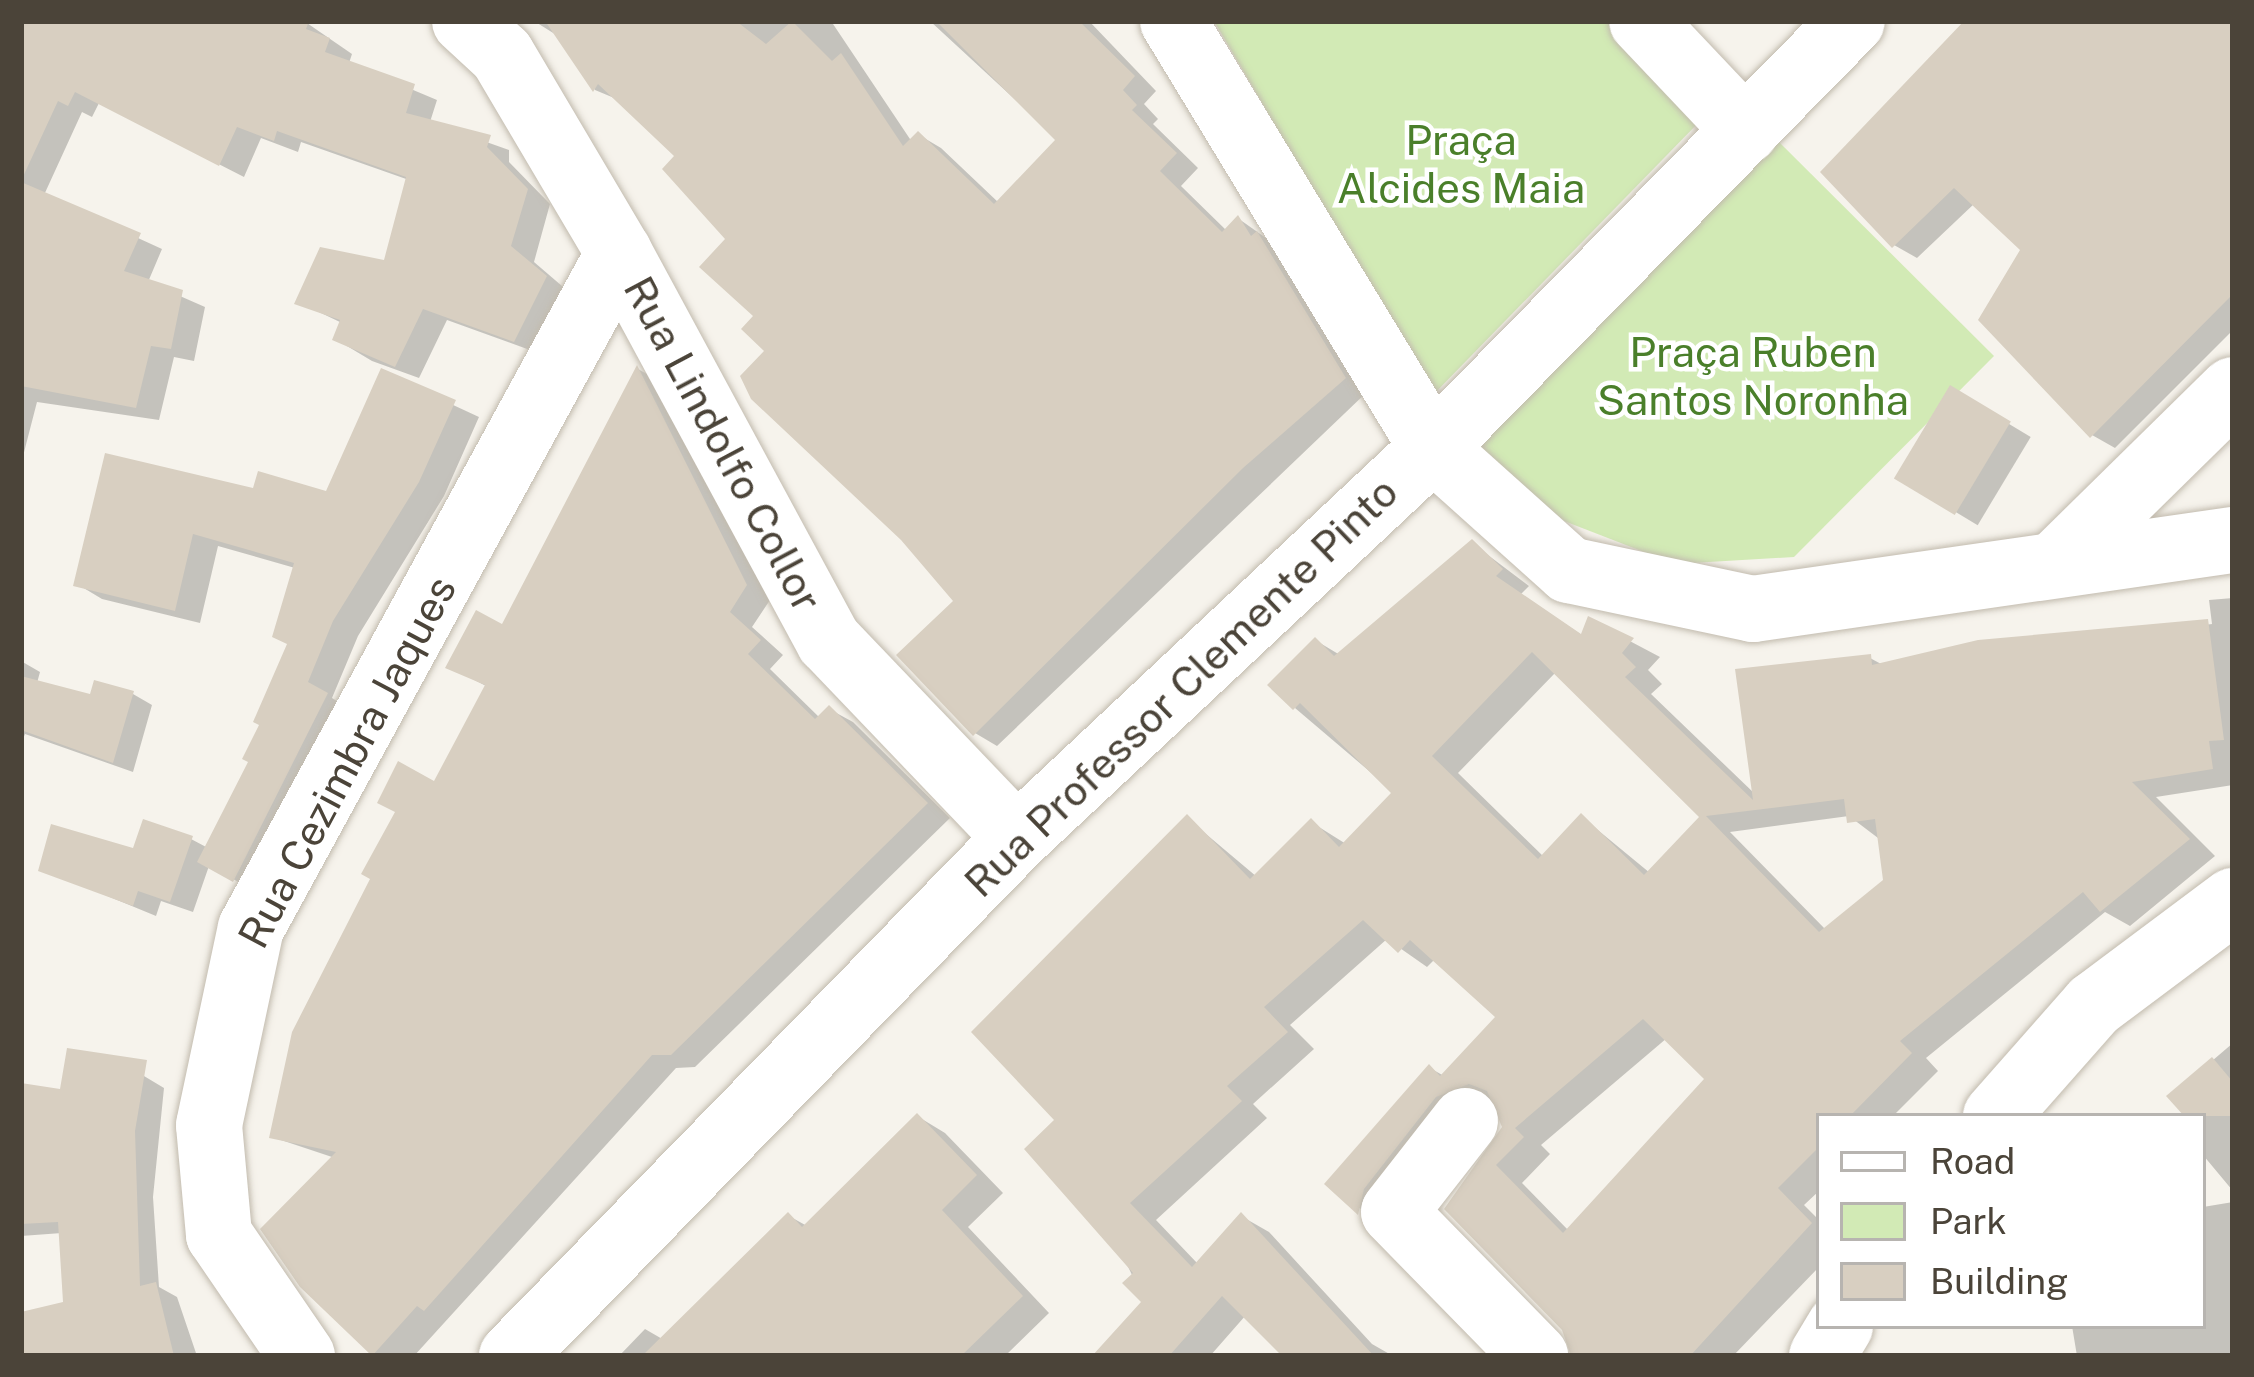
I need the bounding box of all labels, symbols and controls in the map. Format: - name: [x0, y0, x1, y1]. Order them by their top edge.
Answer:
- park label: Praça Alcides Maia: [1337, 115, 1585, 213]
- street label: Rua Lindolfo Collor: [613, 268, 833, 620]
- park label: Praça Ruben Santos Noronha: [1597, 327, 1909, 425]
- street label: Rua Professor Clemente Pinto: [954, 467, 1408, 907]
- street label: Rua Cezimbra Jaques: [228, 568, 466, 956]
- legend: [1816, 1113, 2206, 1329]
- text: Road: [1930, 1140, 2015, 1182]
- text: Park: [1930, 1200, 2007, 1242]
- text: Building: [1930, 1260, 2068, 1302]

